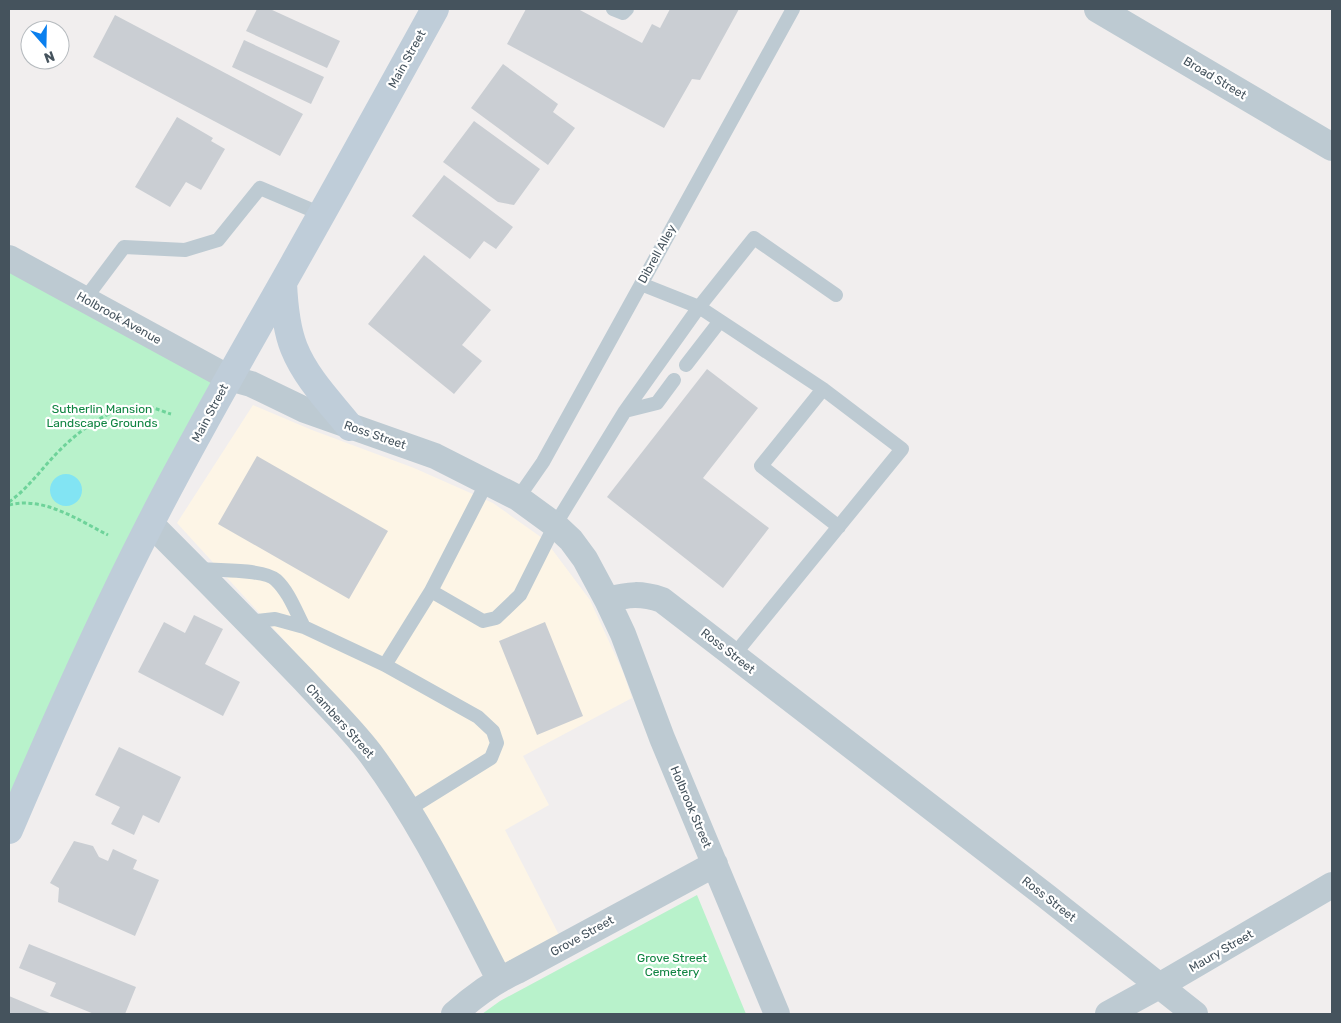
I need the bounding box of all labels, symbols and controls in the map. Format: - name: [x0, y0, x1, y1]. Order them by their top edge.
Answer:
- north arrow: [20, 20, 70, 70]
- street label: Main Street: [385, 27, 429, 90]
- text: N: [42, 47, 57, 66]
- street label: Broad Street: [1181, 54, 1249, 102]
- street label: Dibrell Alley: [635, 222, 679, 286]
- street label: Holbrook Avenue: [74, 289, 164, 347]
- street label: Main Street: [189, 381, 231, 445]
- park label: Sutherlin Mansion Landscape Grounds: [46, 402, 158, 430]
- street label: Ross Street: [342, 418, 408, 452]
- street label: Ross Street: [698, 626, 758, 677]
- street label: Chambers Street: [303, 681, 377, 761]
- street label: Holbrook Street: [667, 764, 715, 850]
- street label: Ross Street: [1019, 874, 1079, 925]
- street label: Grove Street: [548, 913, 616, 959]
- street label: Maury Street: [1186, 927, 1256, 975]
- park label: Grove Street Cemetery: [637, 951, 707, 979]

